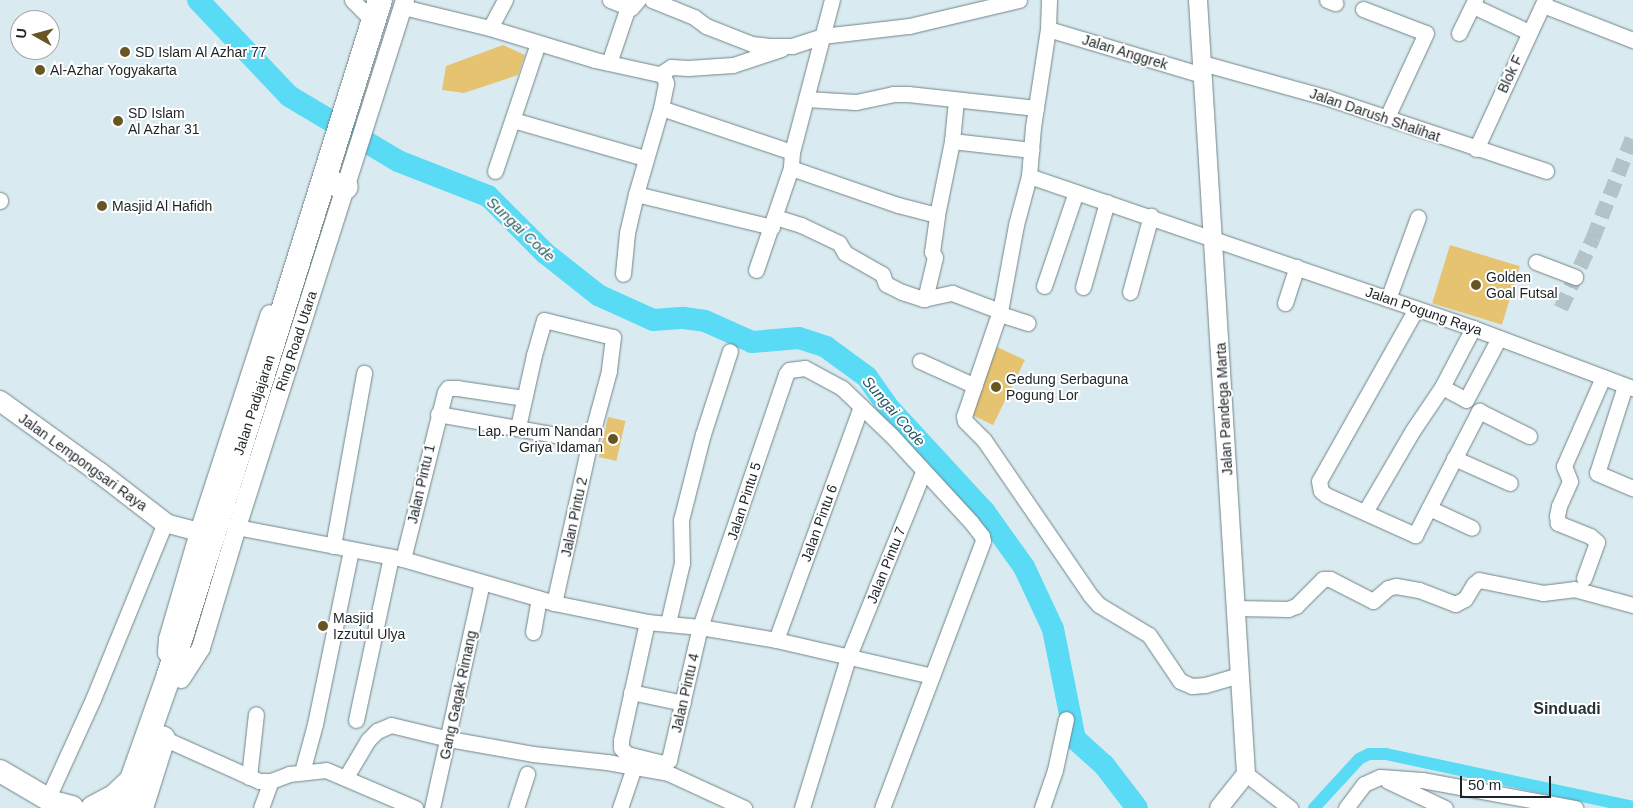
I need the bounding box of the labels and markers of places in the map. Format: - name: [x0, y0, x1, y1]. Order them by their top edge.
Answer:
- place label: SD Islam Al Azhar 77: [135, 44, 268, 60]
- marker: SD Islam Al Azhar 77: [119, 46, 131, 58]
- place label: Al-Azhar Yogyakarta: [50, 62, 177, 78]
- marker: Al-Azhar Yogyakarta: [34, 64, 46, 76]
- place label: SD Islam Al Azhar 31: [128, 105, 200, 138]
- marker: SD Islam Al Azhar 31: [112, 115, 124, 127]
- place label: Masjid Al Hafidh: [112, 198, 213, 214]
- marker: Masjid Al Hafidh: [96, 200, 108, 212]
- place label: Golden Goal Futsal: [1486, 269, 1558, 302]
- marker: Golden Goal Futsal: [1470, 279, 1482, 291]
- place label: Gedung Serbaguna Pogung Lor: [1006, 371, 1128, 404]
- marker: Gedung Serbaguna Pogung Lor: [990, 381, 1002, 393]
- place label: Lap. Perum Nandan Griya Idaman: [478, 423, 603, 456]
- marker: Lap. Perum Nandan Griya Idaman: [607, 433, 619, 445]
- place label: Masjid Izzutul Ulya: [333, 610, 405, 642]
- marker: Masjid Izzutul Ulya: [317, 620, 329, 632]

